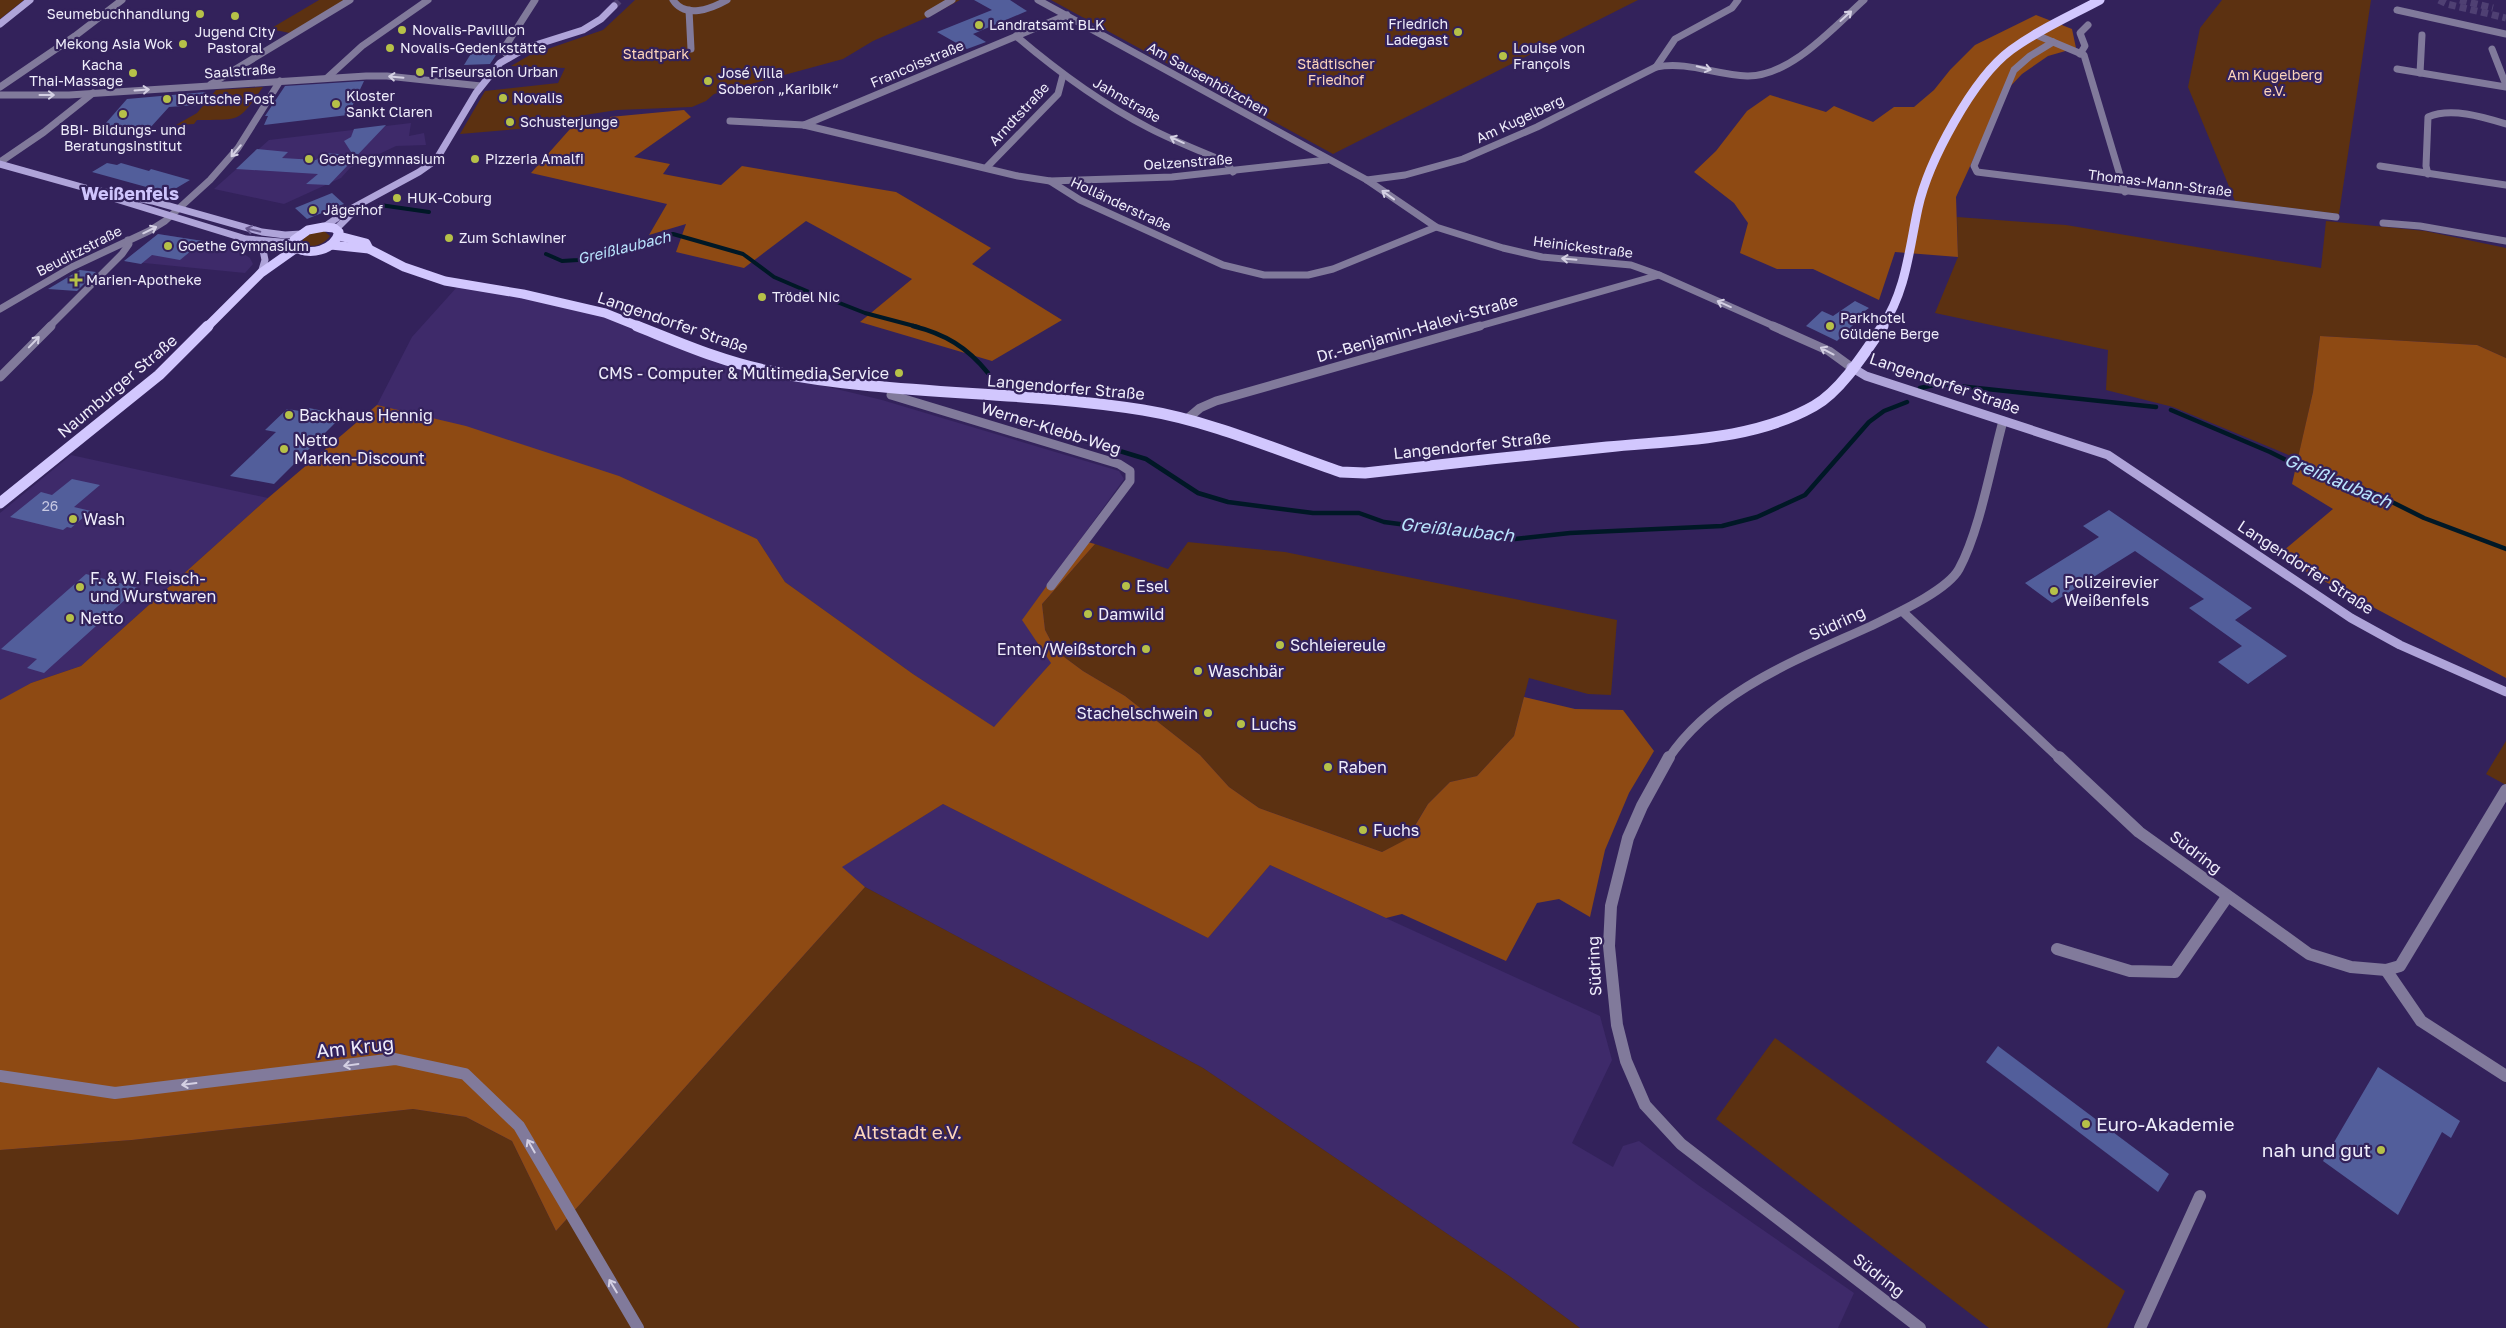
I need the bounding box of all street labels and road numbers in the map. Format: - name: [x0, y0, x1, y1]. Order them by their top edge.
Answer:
- street label: Francoisstraße: [868, 36, 966, 91]
- street label: Am Sausenhölzchen: [1144, 38, 1272, 119]
- street label: Saalstraße: [204, 60, 276, 81]
- street label: Jahnstraße: [1090, 73, 1164, 126]
- street label: Arndtstraße: [985, 79, 1052, 149]
- street label: Am Kugelberg: [1473, 91, 1566, 146]
- street label: Oelzenstraße: [1143, 150, 1233, 173]
- street label: Thomas-Mann-Straße: [2087, 165, 2233, 200]
- street label: Holländerstraße: [1068, 173, 1174, 234]
- street label: Beuditzstraße: [33, 222, 124, 279]
- street label: Heinickestraße: [1532, 232, 1634, 261]
- street label: Langendorfer Straße: [595, 287, 751, 357]
- street label: Dr.-Benjamin-Halevi-Straße: [1314, 290, 1520, 366]
- street label: Naumburger Straße: [53, 330, 181, 442]
- street label: Langendorfer Straße: [1867, 348, 2023, 418]
- street label: Langendorfer Straße: [986, 370, 1146, 404]
- street label: Werner-Klebb-Weg: [979, 397, 1123, 459]
- street label: Langendorfer Straße: [1392, 427, 1552, 463]
- street label: Langendorfer Straße: [2234, 515, 2378, 619]
- street label: Südring: [1806, 601, 1868, 645]
- street label: Südring: [2166, 826, 2226, 878]
- street label: Südring: [1582, 936, 1606, 996]
- street label: Am Krug: [315, 1031, 395, 1062]
- street label: Südring: [1849, 1249, 1909, 1301]

